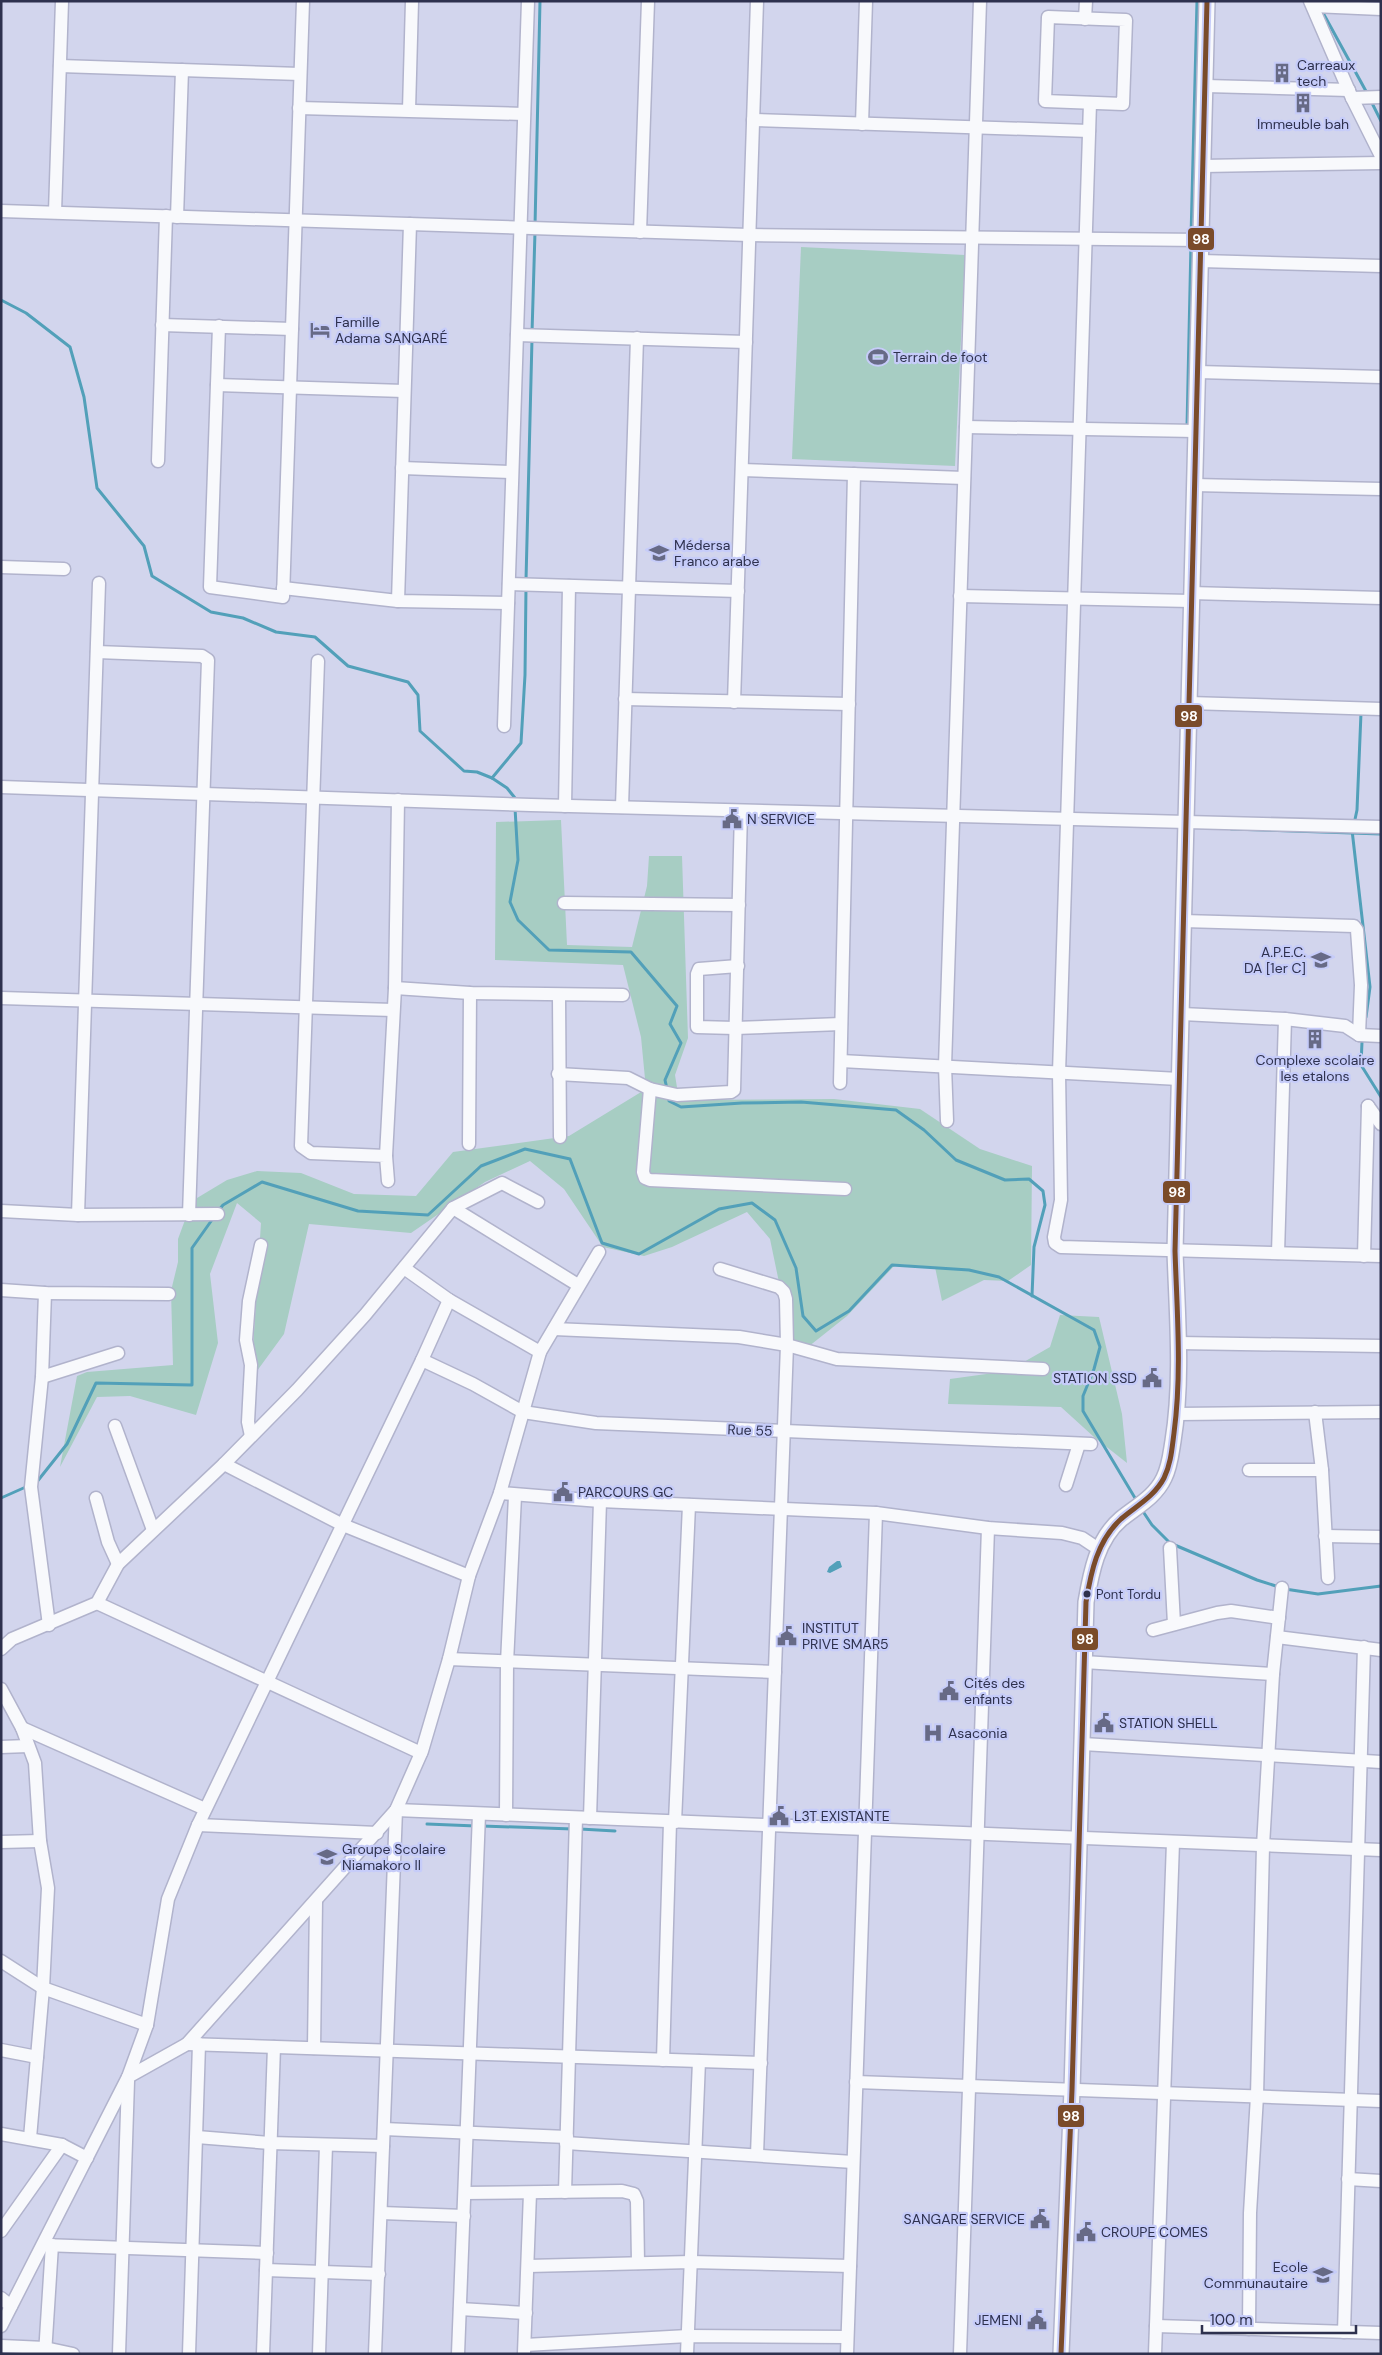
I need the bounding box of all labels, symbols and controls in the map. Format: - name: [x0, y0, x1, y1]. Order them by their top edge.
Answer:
- place label: Carreaux tech: [1297, 56, 1355, 90]
- building icon: Carreaux tech: [1271, 62, 1293, 84]
- building icon: Immeuble bah: [1292, 92, 1314, 114]
- place label: Immeuble bah: [1257, 115, 1349, 133]
- line badge: 98: [1187, 227, 1215, 251]
- text: 98: [1192, 230, 1210, 248]
- place label: Famille Adama SANGARÉ: [335, 313, 447, 347]
- hotel icon: Famille Adama SANGARÉ: [309, 319, 331, 341]
- sports icon: Terrain de foot: [867, 346, 889, 368]
- place label: Terrain de foot: [893, 348, 987, 366]
- place label: Médersa Franco arabe: [674, 536, 760, 570]
- school or university icon: Médersa Franco arabe: [648, 542, 670, 564]
- line badge: 98: [1174, 704, 1203, 728]
- text: 98: [1180, 707, 1198, 725]
- public building icon: N SERVICE: [721, 808, 743, 830]
- place label: N SERVICE: [747, 810, 815, 828]
- place label: A.P.E.C. DA [1er C]: [1244, 943, 1306, 977]
- school or university icon: A.P.E.C. DA [1er C]: [1310, 949, 1332, 971]
- building icon: Complexe scolaire les etalons: [1304, 1028, 1326, 1050]
- place label: Complexe scolaire les etalons: [1256, 1051, 1375, 1085]
- line badge: 98: [1162, 1180, 1191, 1204]
- text: 98: [1168, 1183, 1186, 1201]
- public building icon: STATION SSD: [1141, 1367, 1163, 1389]
- place label: STATION SSD: [1053, 1369, 1137, 1387]
- street label: Rue 55: [727, 1420, 773, 1440]
- public building icon: PARCOURS GC: [552, 1481, 574, 1503]
- place label: PARCOURS GC: [578, 1483, 673, 1501]
- place label: Pont Tordu: [1096, 1586, 1161, 1603]
- marker: Pont Tordu: [1082, 1589, 1092, 1599]
- place label: INSTITUT PRIVE SMAR5: [802, 1619, 888, 1653]
- public building icon: INSTITUT PRIVE SMAR5: [776, 1625, 798, 1647]
- line badge: 98: [1071, 1627, 1099, 1651]
- text: 98: [1076, 1630, 1094, 1648]
- place label: Cités des enfants: [964, 1674, 1025, 1708]
- public building icon: Cités des enfants: [938, 1680, 960, 1702]
- public building icon: STATION SHELL: [1093, 1712, 1115, 1734]
- place label: STATION SHELL: [1119, 1714, 1218, 1732]
- hospital icon: Asaconia: [922, 1722, 944, 1744]
- place label: Asaconia: [948, 1724, 1007, 1742]
- public building icon: L3T EXISTANTE: [768, 1805, 790, 1827]
- place label: L3T EXISTANTE: [794, 1807, 890, 1825]
- place label: Groupe Scolaire Niamakoro II: [342, 1840, 446, 1874]
- school or university icon: Groupe Scolaire Niamakoro II: [316, 1846, 338, 1868]
- line badge: 98: [1057, 2104, 1085, 2128]
- text: 98: [1062, 2107, 1080, 2125]
- public building icon: SANGARE SERVICE: [1029, 2208, 1051, 2230]
- place label: SANGARE SERVICE: [904, 2210, 1025, 2228]
- public building icon: CROUPE COMES: [1075, 2221, 1097, 2243]
- place label: CROUPE COMES: [1101, 2223, 1208, 2241]
- place label: Ecole Communautaire: [1204, 2258, 1308, 2292]
- school or university icon: Ecole Communautaire: [1312, 2264, 1334, 2286]
- scale bar: [1202, 2302, 1356, 2334]
- public building icon: JEMENI: [1026, 2309, 1048, 2331]
- text: 100 m: [1210, 2310, 1253, 2330]
- place label: JEMENI: [974, 2311, 1022, 2329]

